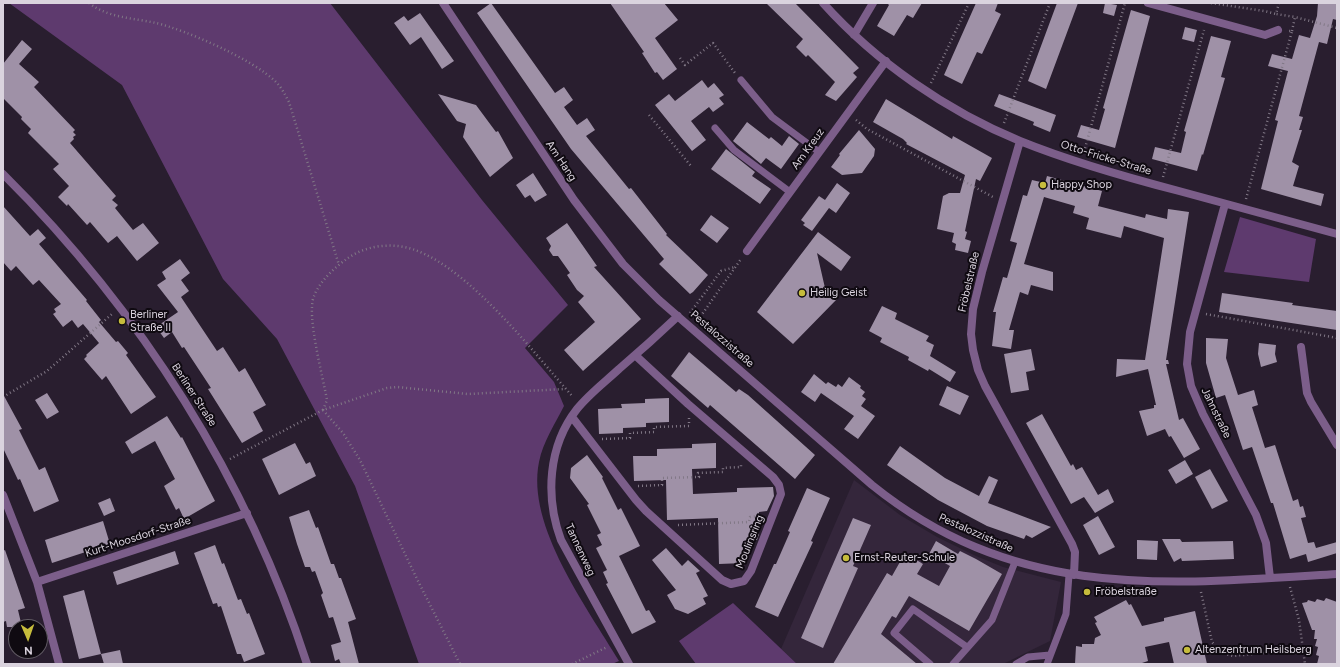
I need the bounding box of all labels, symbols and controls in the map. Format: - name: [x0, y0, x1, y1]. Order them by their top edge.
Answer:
- street label: Am Kreuz: [789, 126, 827, 172]
- street label: Am Hang: [543, 138, 579, 184]
- street label: Otto-Fricke-Straße: [1059, 138, 1153, 178]
- place label: Happy Shop: [1051, 178, 1112, 192]
- marker: Happy Shop: [1038, 180, 1048, 190]
- street label: Fröbelstraße: [956, 250, 982, 314]
- place label: Heilig Geist: [810, 286, 867, 300]
- marker: Heilig Geist: [797, 288, 807, 298]
- place label: Berliner Straße II: [130, 308, 171, 334]
- street label: Pestalozzistraße: [687, 308, 757, 370]
- marker: Berliner Straße II: [117, 316, 127, 326]
- street label: Berliner Straße: [169, 361, 219, 429]
- street label: Jahnstraße: [1198, 386, 1234, 440]
- street label: Pestalozzistraße: [937, 511, 1015, 555]
- street label: Moulinsring: [733, 513, 767, 571]
- street label: Kurt-Moosdorf-Straße: [84, 514, 192, 560]
- street label: Tannenweg: [562, 522, 598, 578]
- place label: Ernst-Reuter-Schule: [854, 551, 955, 565]
- marker: Ernst-Reuter-Schule: [841, 553, 851, 563]
- place label: Fröbelstraße: [1095, 585, 1157, 599]
- marker: Fröbelstraße: [1082, 587, 1092, 597]
- north arrow: [8, 619, 48, 659]
- place label: Altenzentrum Heilsberg: [1195, 643, 1312, 657]
- text: N: [24, 644, 33, 657]
- marker: Altenzentrum Heilsberg: [1182, 645, 1192, 655]

